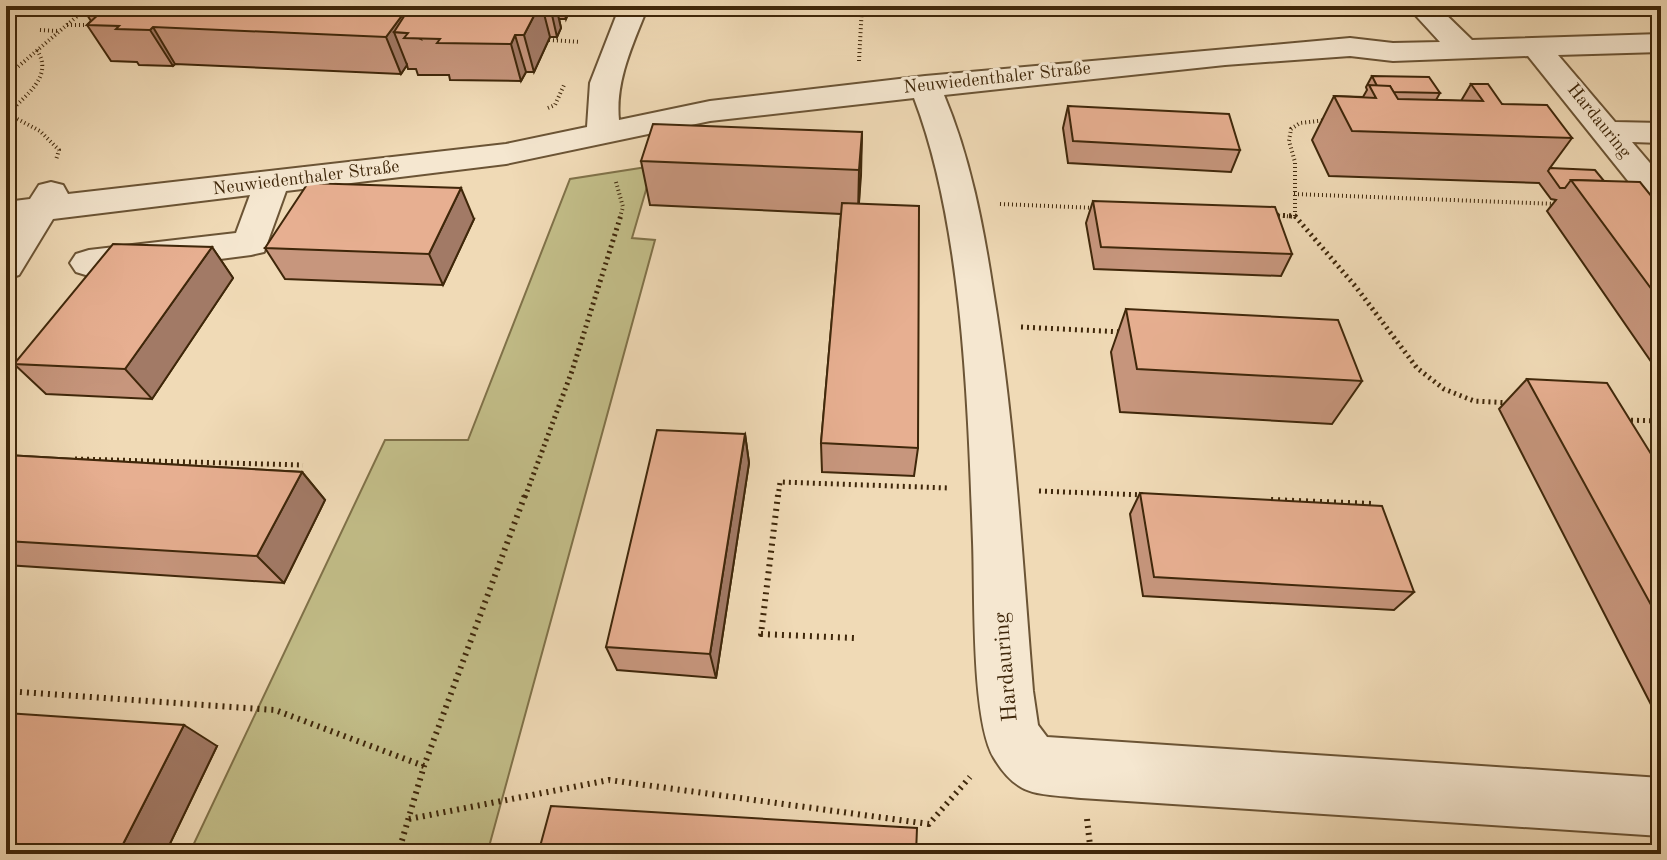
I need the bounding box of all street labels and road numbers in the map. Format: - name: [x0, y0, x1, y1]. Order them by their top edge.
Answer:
- street label: Neuwiedenthaler Straße: [902, 59, 1092, 97]
- street label: Hardauring: [1564, 80, 1634, 162]
- street label: Neuwiedenthaler Straße: [211, 158, 401, 198]
- street label: Hardauring: [990, 611, 1022, 723]

